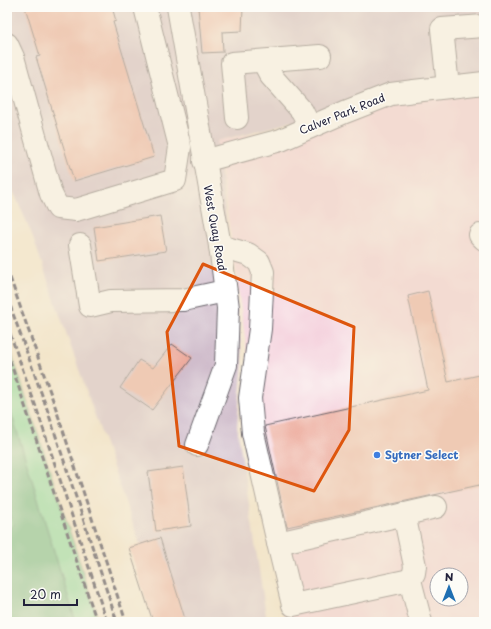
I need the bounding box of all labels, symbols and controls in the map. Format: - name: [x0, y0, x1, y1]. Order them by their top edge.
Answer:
- street label: Calver Park Road: [296, 89, 387, 139]
- street label: West Quay Road: [200, 184, 231, 272]
- place label: Sytner Select: [385, 446, 458, 463]
- marker: Sytner Select: [372, 450, 382, 460]
- north arrow: [429, 567, 469, 607]
- text: N: [445, 568, 454, 585]
- scale bar: [24, 581, 77, 607]
- text: 20 m: [30, 585, 61, 603]

